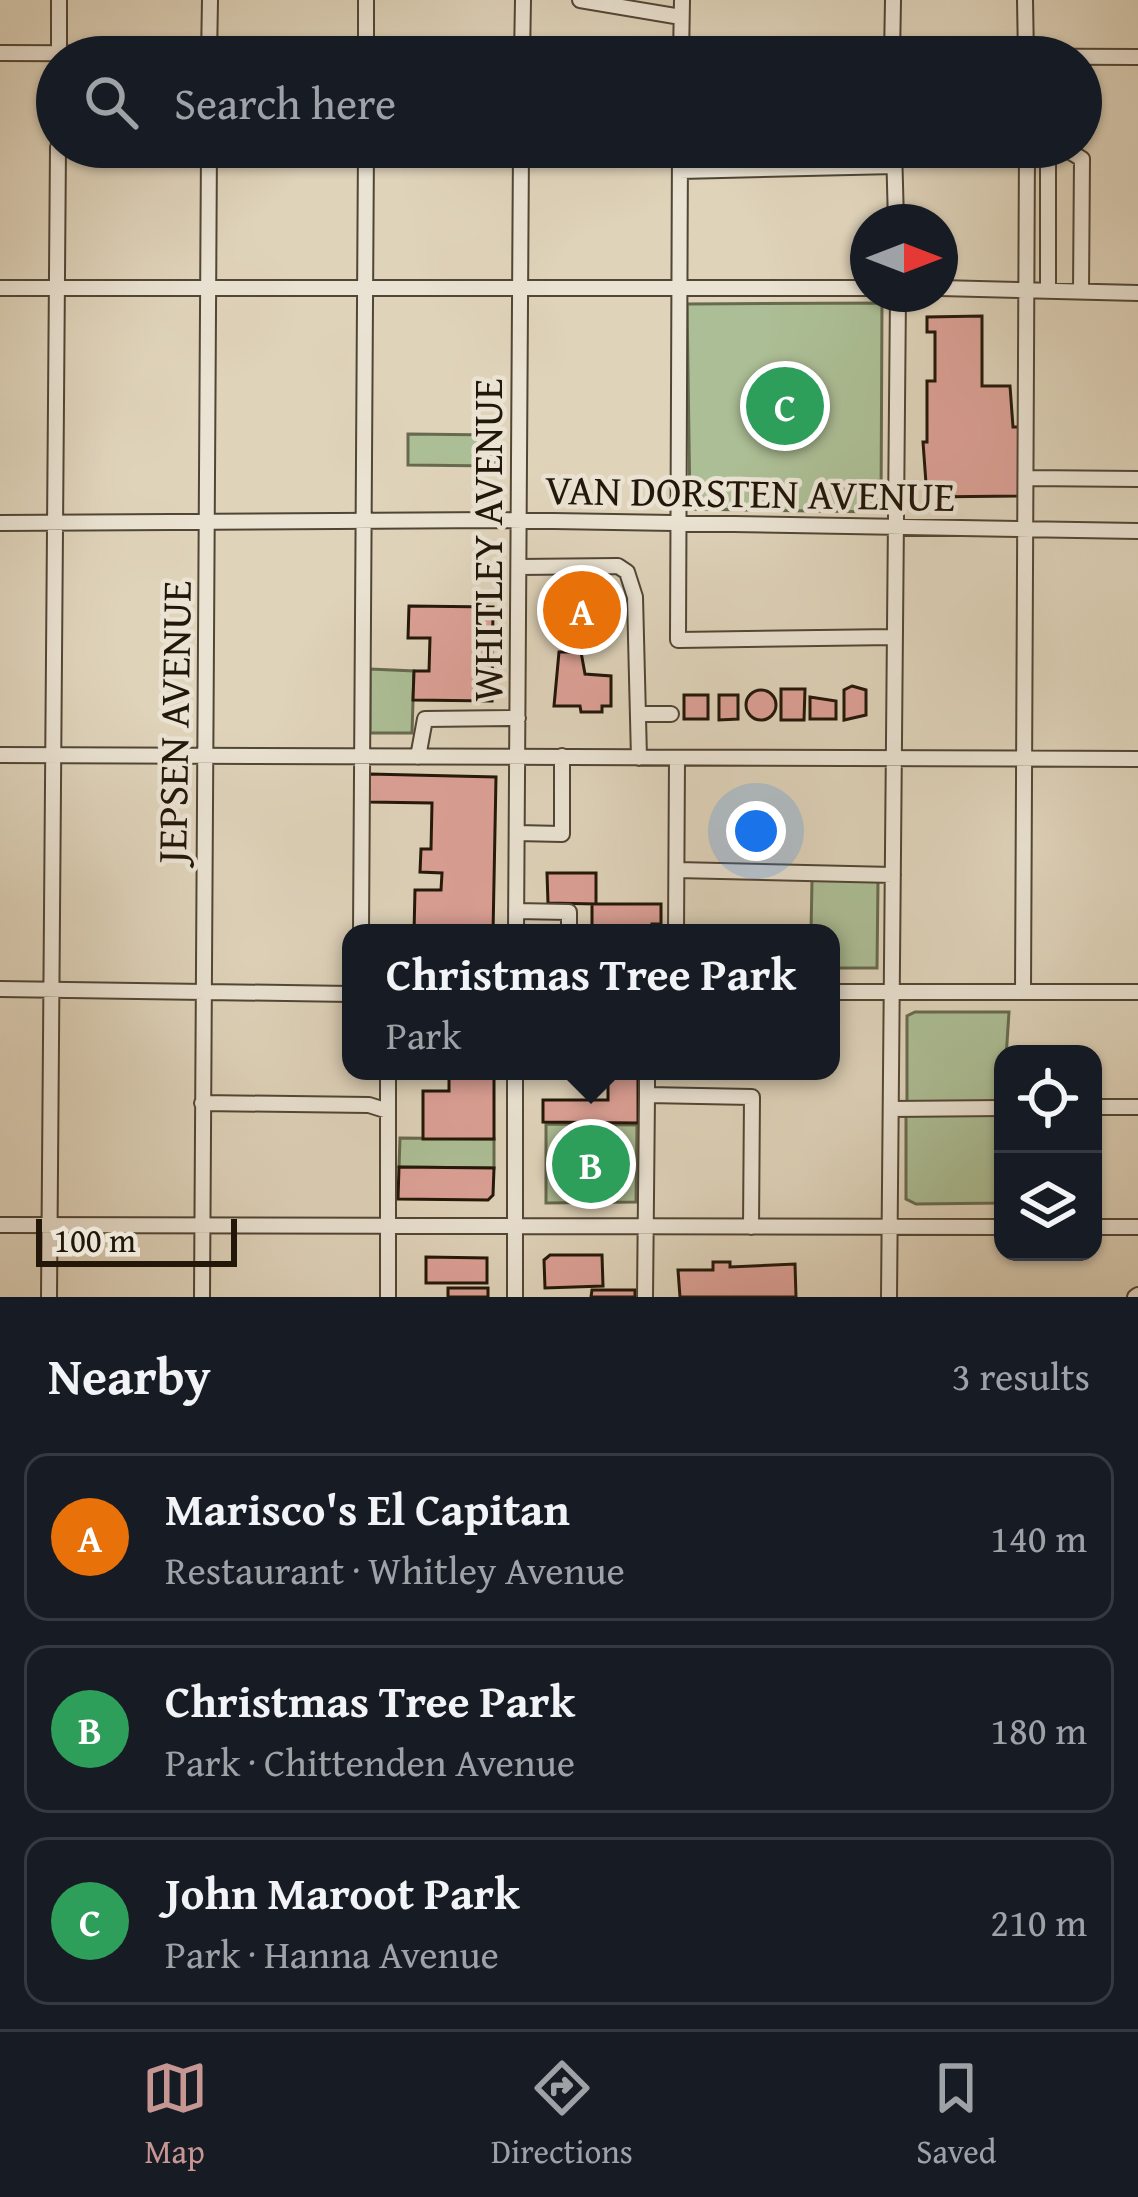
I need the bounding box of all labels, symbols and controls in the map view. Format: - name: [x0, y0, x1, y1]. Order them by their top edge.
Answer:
- search box: [36, 36, 1102, 168]
- icon: search: [78, 69, 144, 135]
- text: Search here: [174, 70, 396, 135]
- north arrow: [850, 204, 958, 312]
- pin: C: [746, 361, 824, 451]
- street label: WHITLEY AVENUE: [456, 378, 517, 702]
- street label: VAN DORSTEN AVENUE: [544, 458, 956, 526]
- pin: A: [543, 565, 621, 655]
- street label: JEPSEN AVENUE: [140, 580, 206, 869]
- your location: [726, 801, 786, 861]
- popup: [342, 924, 840, 1080]
- text: Christmas Tree Park: [386, 941, 796, 1006]
- text: Park: [386, 1006, 461, 1063]
- map controls: [994, 1045, 1102, 1261]
- button: locate: [994, 1045, 1102, 1153]
- pin: B: [552, 1119, 630, 1209]
- button: layers: [994, 1153, 1102, 1261]
- scale bar: [36, 1213, 237, 1266]
- text: 100 m: [54, 1216, 136, 1264]
- text: Nearby: [48, 1338, 211, 1413]
- text: 3 results: [952, 1347, 1090, 1404]
- text: Marisco's El Capitan: [165, 1476, 570, 1541]
- text: A: [78, 1509, 102, 1566]
- text: 140 m: [990, 1509, 1087, 1566]
- text: Restaurant · Whitley Avenue: [165, 1541, 625, 1598]
- text: Christmas Tree Park: [165, 1668, 575, 1733]
- text: B: [78, 1701, 102, 1758]
- text: 180 m: [990, 1701, 1087, 1758]
- text: Park · Chittenden Avenue: [165, 1733, 575, 1790]
- text: John Maroot Park: [165, 1860, 520, 1925]
- text: C: [79, 1893, 101, 1950]
- text: 210 m: [990, 1893, 1087, 1950]
- text: Park · Hanna Avenue: [165, 1925, 499, 1982]
- tab: Map: [142, 2055, 208, 2175]
- tab: Directions: [491, 2055, 633, 2175]
- tab: Saved: [916, 2055, 996, 2175]

